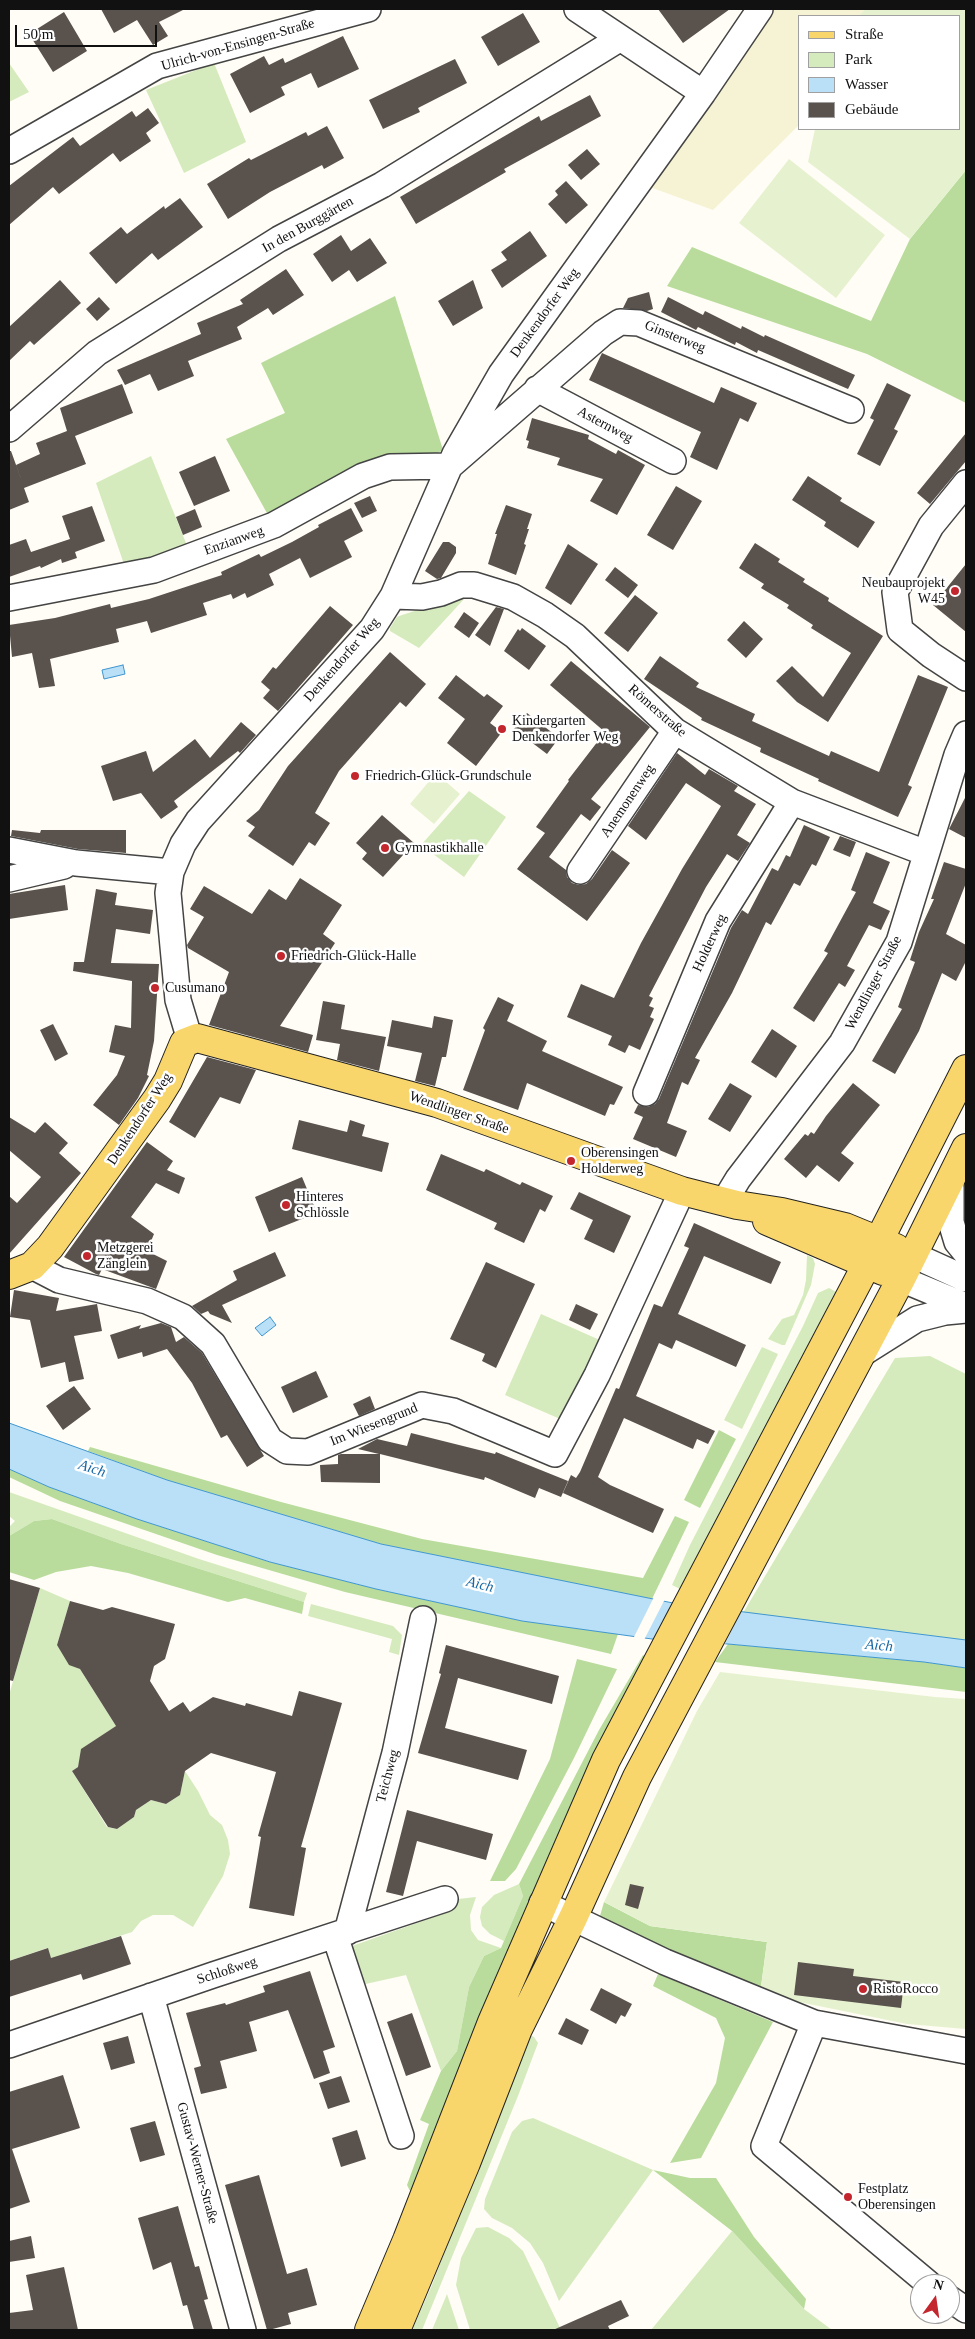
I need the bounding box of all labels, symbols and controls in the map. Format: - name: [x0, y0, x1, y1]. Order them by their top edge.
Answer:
- scale bar: [18, 15, 160, 47]
- street label: Ulrich-von-Ensingen-Straße: [159, 15, 317, 75]
- legend: [798, 15, 960, 130]
- text: 50 m: [23, 26, 53, 42]
- text: Straße: [845, 26, 883, 42]
- text: Park: [845, 51, 873, 67]
- text: Wasser: [845, 76, 888, 92]
- text: Gebäude: [845, 101, 898, 117]
- street label: In den Burggärten: [259, 193, 357, 257]
- street label: Denkendorfer Weg: [507, 265, 583, 361]
- street label: Ginsterweg: [642, 317, 708, 357]
- street label: Asternweg: [574, 403, 636, 447]
- street label: Enzianweg: [202, 522, 266, 560]
- place label: Neubauprojekt W45: [862, 575, 945, 608]
- marker: Neubauprojekt W45: [949, 585, 961, 597]
- street label: Denkendorfer Weg: [301, 614, 383, 706]
- street label: Römerstraße: [624, 681, 690, 741]
- place label: Kindergarten Denkendorfer Weg: [512, 713, 619, 746]
- marker: Kindergarten Denkendorfer Weg: [496, 723, 508, 735]
- street label: Anemonenweg: [597, 761, 659, 841]
- place label: Friedrich-Glück-Grundschule: [365, 768, 531, 784]
- marker: Friedrich-Glück-Grundschule: [349, 770, 361, 782]
- place label: Gymnastikhalle: [395, 840, 484, 856]
- marker: Gymnastikhalle: [379, 842, 391, 854]
- street label: Holderweg: [689, 911, 731, 975]
- street label: Wendlinger Straße: [842, 933, 906, 1033]
- place label: Friedrich-Glück-Halle: [291, 948, 416, 964]
- marker: Friedrich-Glück-Halle: [275, 950, 287, 962]
- place label: Cusumano: [165, 980, 225, 996]
- marker: Cusumano: [149, 982, 161, 994]
- street label: Denkendorfer Weg: [104, 1070, 176, 1168]
- street label: Wendlinger Straße: [407, 1088, 511, 1138]
- place label: Oberensingen Holderweg: [581, 1145, 659, 1178]
- marker: Oberensingen Holderweg: [565, 1155, 577, 1167]
- place label: Hinteres Schlössle: [296, 1189, 349, 1222]
- marker: Hinteres Schlössle: [280, 1199, 292, 1211]
- place label: Metzgerei Zänglein: [97, 1240, 154, 1272]
- marker: Metzgerei Zänglein: [81, 1250, 93, 1262]
- street label: Im Wiesengrund: [328, 1400, 420, 1450]
- water label: Aich: [76, 1456, 108, 1482]
- water label: Aich: [464, 1573, 496, 1597]
- water label: Aich: [865, 1636, 893, 1656]
- street label: Teichweg: [373, 1748, 403, 1804]
- street label: Schloßweg: [195, 1953, 259, 1989]
- place label: RistoRocco: [873, 1981, 938, 1997]
- marker: RistoRocco: [857, 1983, 869, 1995]
- street label: Gustav-Werner-Straße: [173, 2100, 221, 2226]
- place label: Festplatz Oberensingen: [858, 2181, 936, 2214]
- marker: Festplatz Oberensingen: [842, 2191, 854, 2203]
- north arrow: [910, 2274, 960, 2324]
- text: N: [932, 2276, 945, 2293]

